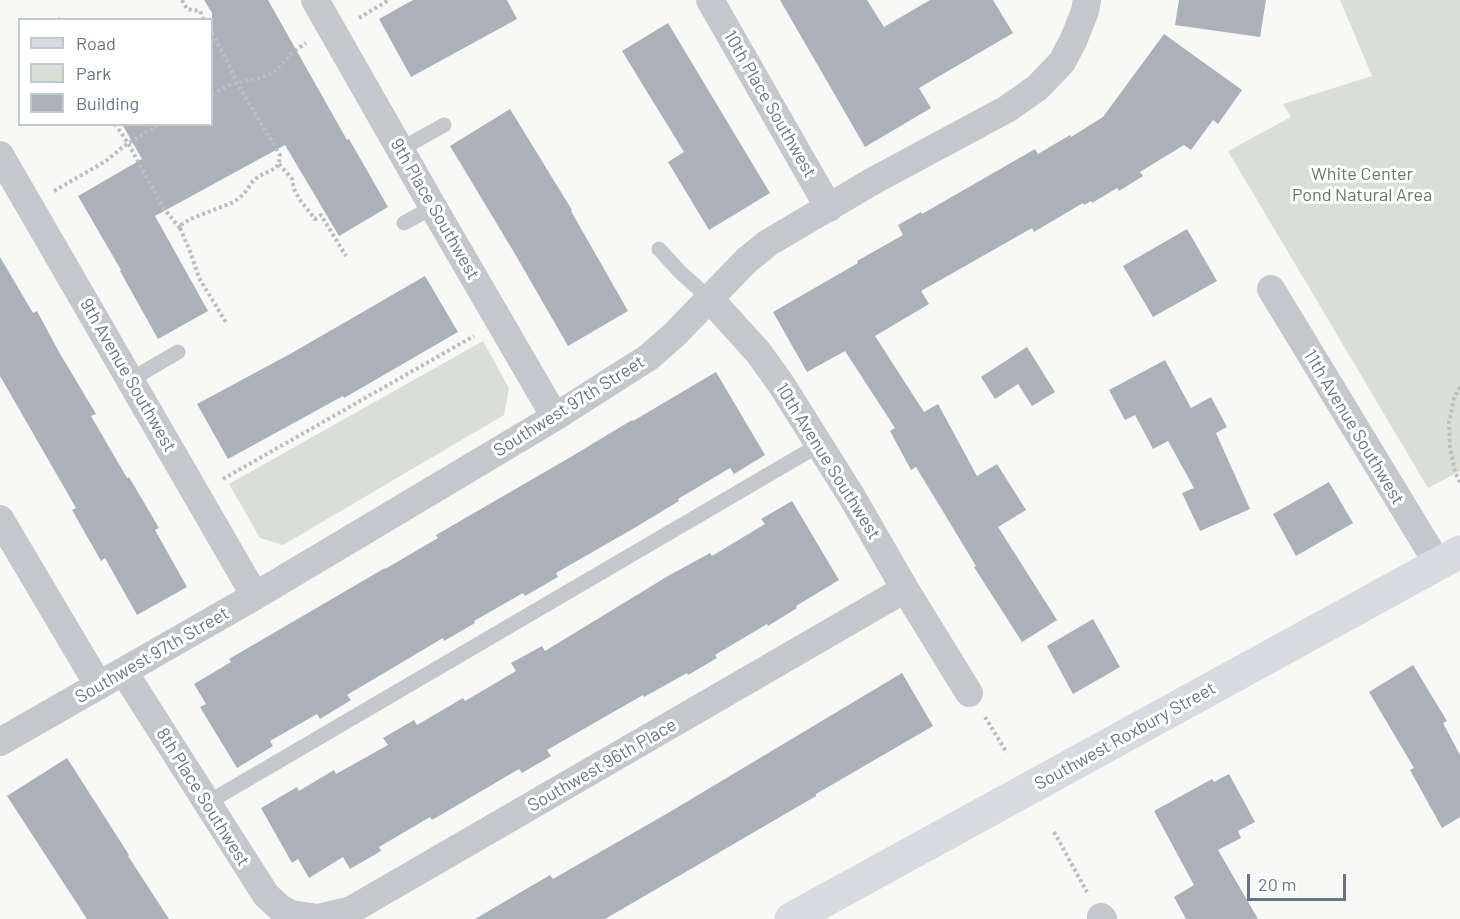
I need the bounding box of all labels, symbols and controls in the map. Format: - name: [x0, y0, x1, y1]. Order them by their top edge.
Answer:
- legend: [18, 18, 213, 126]
- street label: 10th Place Southwest: [719, 27, 821, 181]
- text: Road: [76, 32, 116, 54]
- text: Park: [76, 62, 111, 84]
- text: Building: [76, 92, 139, 114]
- street label: 9th Place Southwest: [386, 135, 484, 283]
- park label: White Center Pond Natural Area: [1292, 163, 1432, 206]
- street label: 9th Avenue Southwest: [75, 295, 181, 455]
- street label: 11th Avenue Southwest: [1299, 346, 1409, 508]
- street label: Southwest 97th Street: [490, 351, 648, 461]
- street label: 10th Avenue Southwest: [771, 379, 885, 543]
- street label: Southwest 97th Street: [71, 602, 233, 708]
- street label: Southwest Roxbury Street: [1031, 677, 1219, 795]
- street label: Southwest 96th Place: [524, 714, 680, 816]
- street label: 8th Place Southwest: [152, 724, 254, 870]
- scale bar: [1250, 862, 1349, 900]
- text: 20 m: [1258, 873, 1296, 895]

